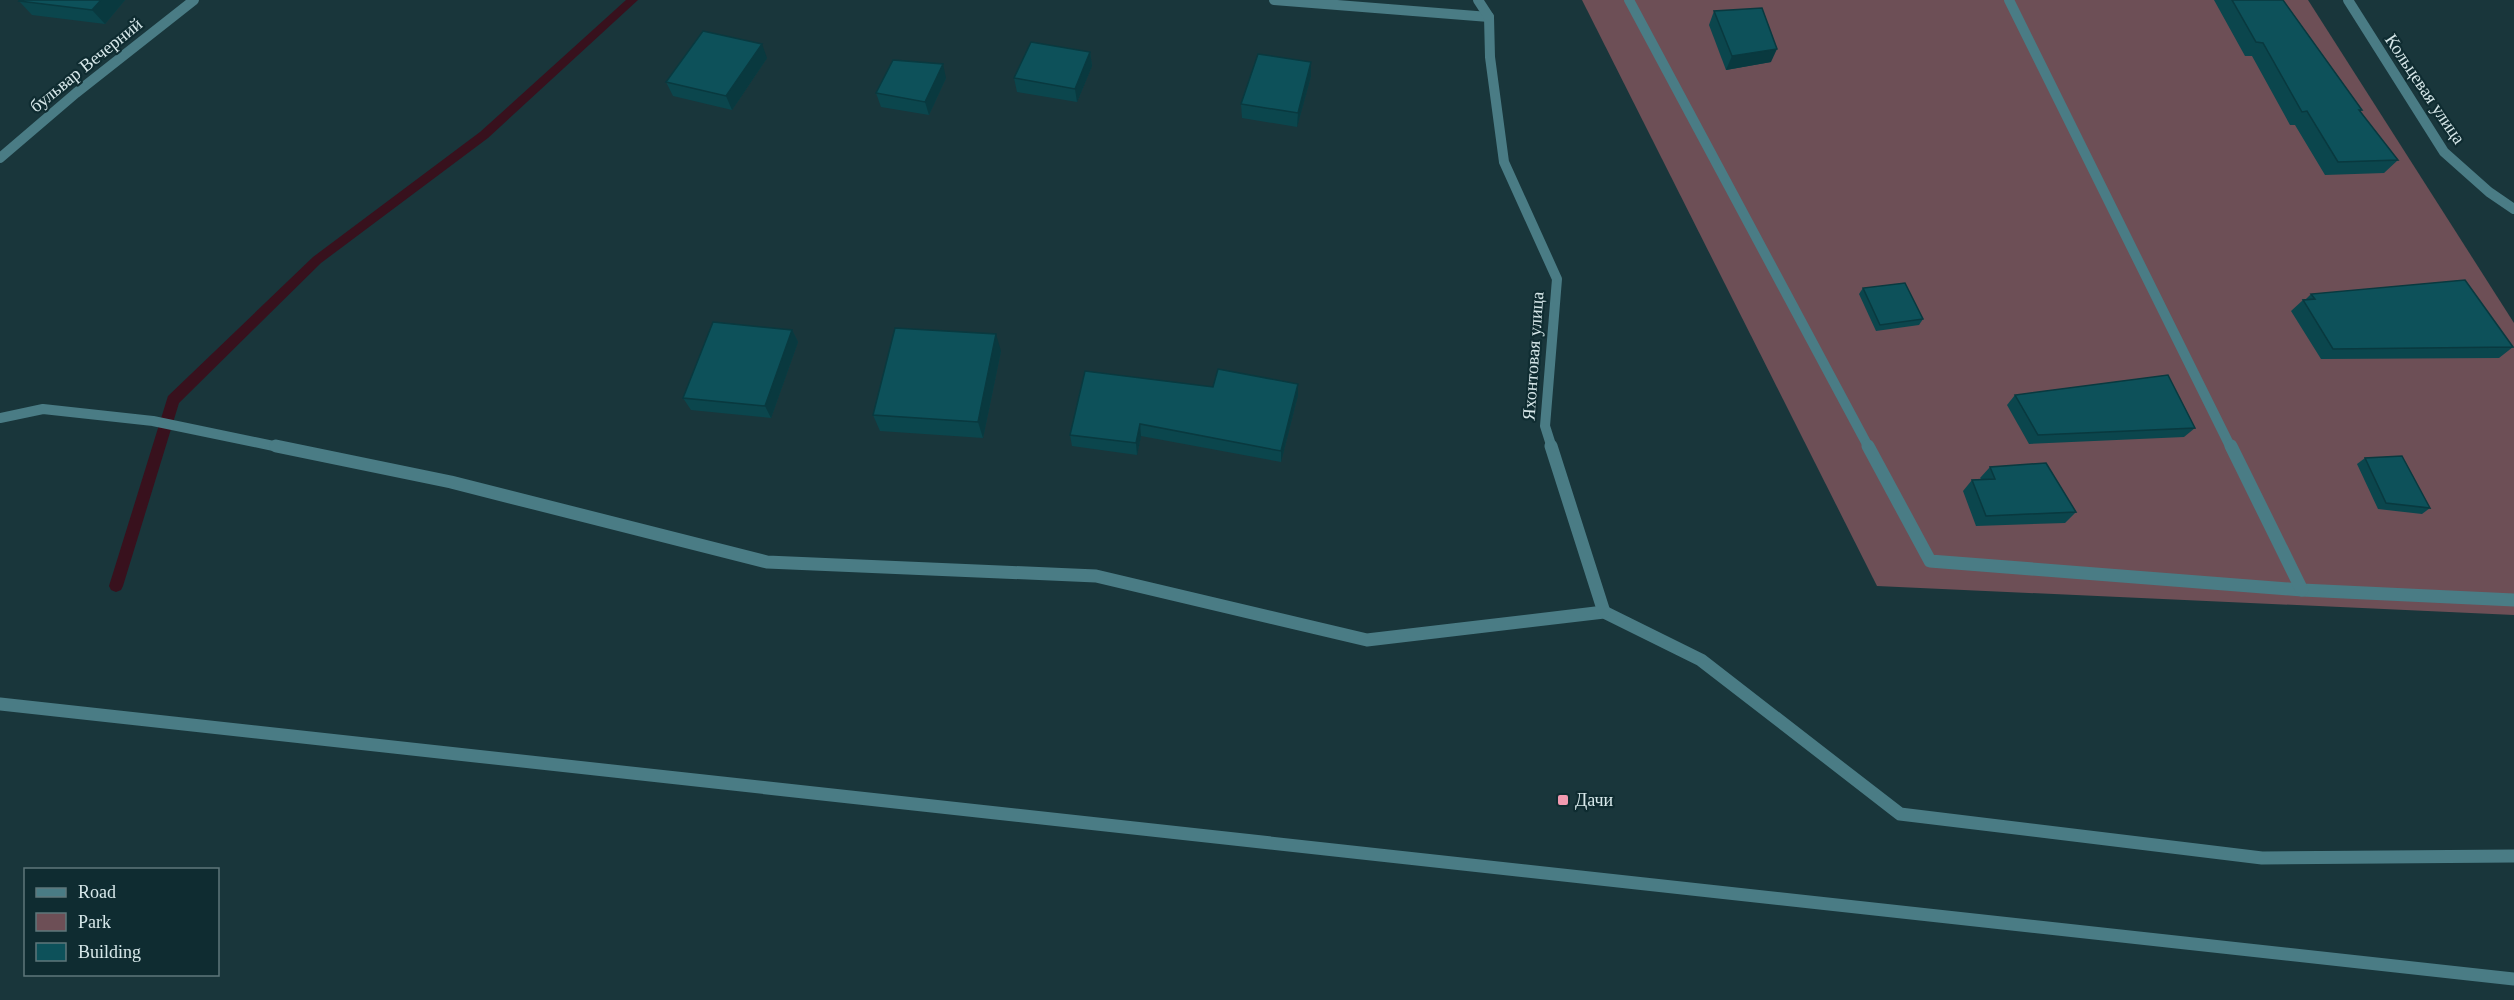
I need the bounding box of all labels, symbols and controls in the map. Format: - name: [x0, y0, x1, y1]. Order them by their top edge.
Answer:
- street label: бульвар Вечерний: [26, 14, 146, 116]
- street label: Кольцевая улица: [2381, 30, 2469, 148]
- street label: Яхонтовая улица: [1519, 291, 1547, 421]
- place label: Дачи: [1575, 790, 1614, 810]
- marker: Дачи: [1556, 793, 1570, 807]
- legend: [24, 868, 219, 976]
- text: Road: [78, 882, 116, 902]
- text: Park: [78, 912, 111, 932]
- text: Building: [78, 942, 141, 962]

